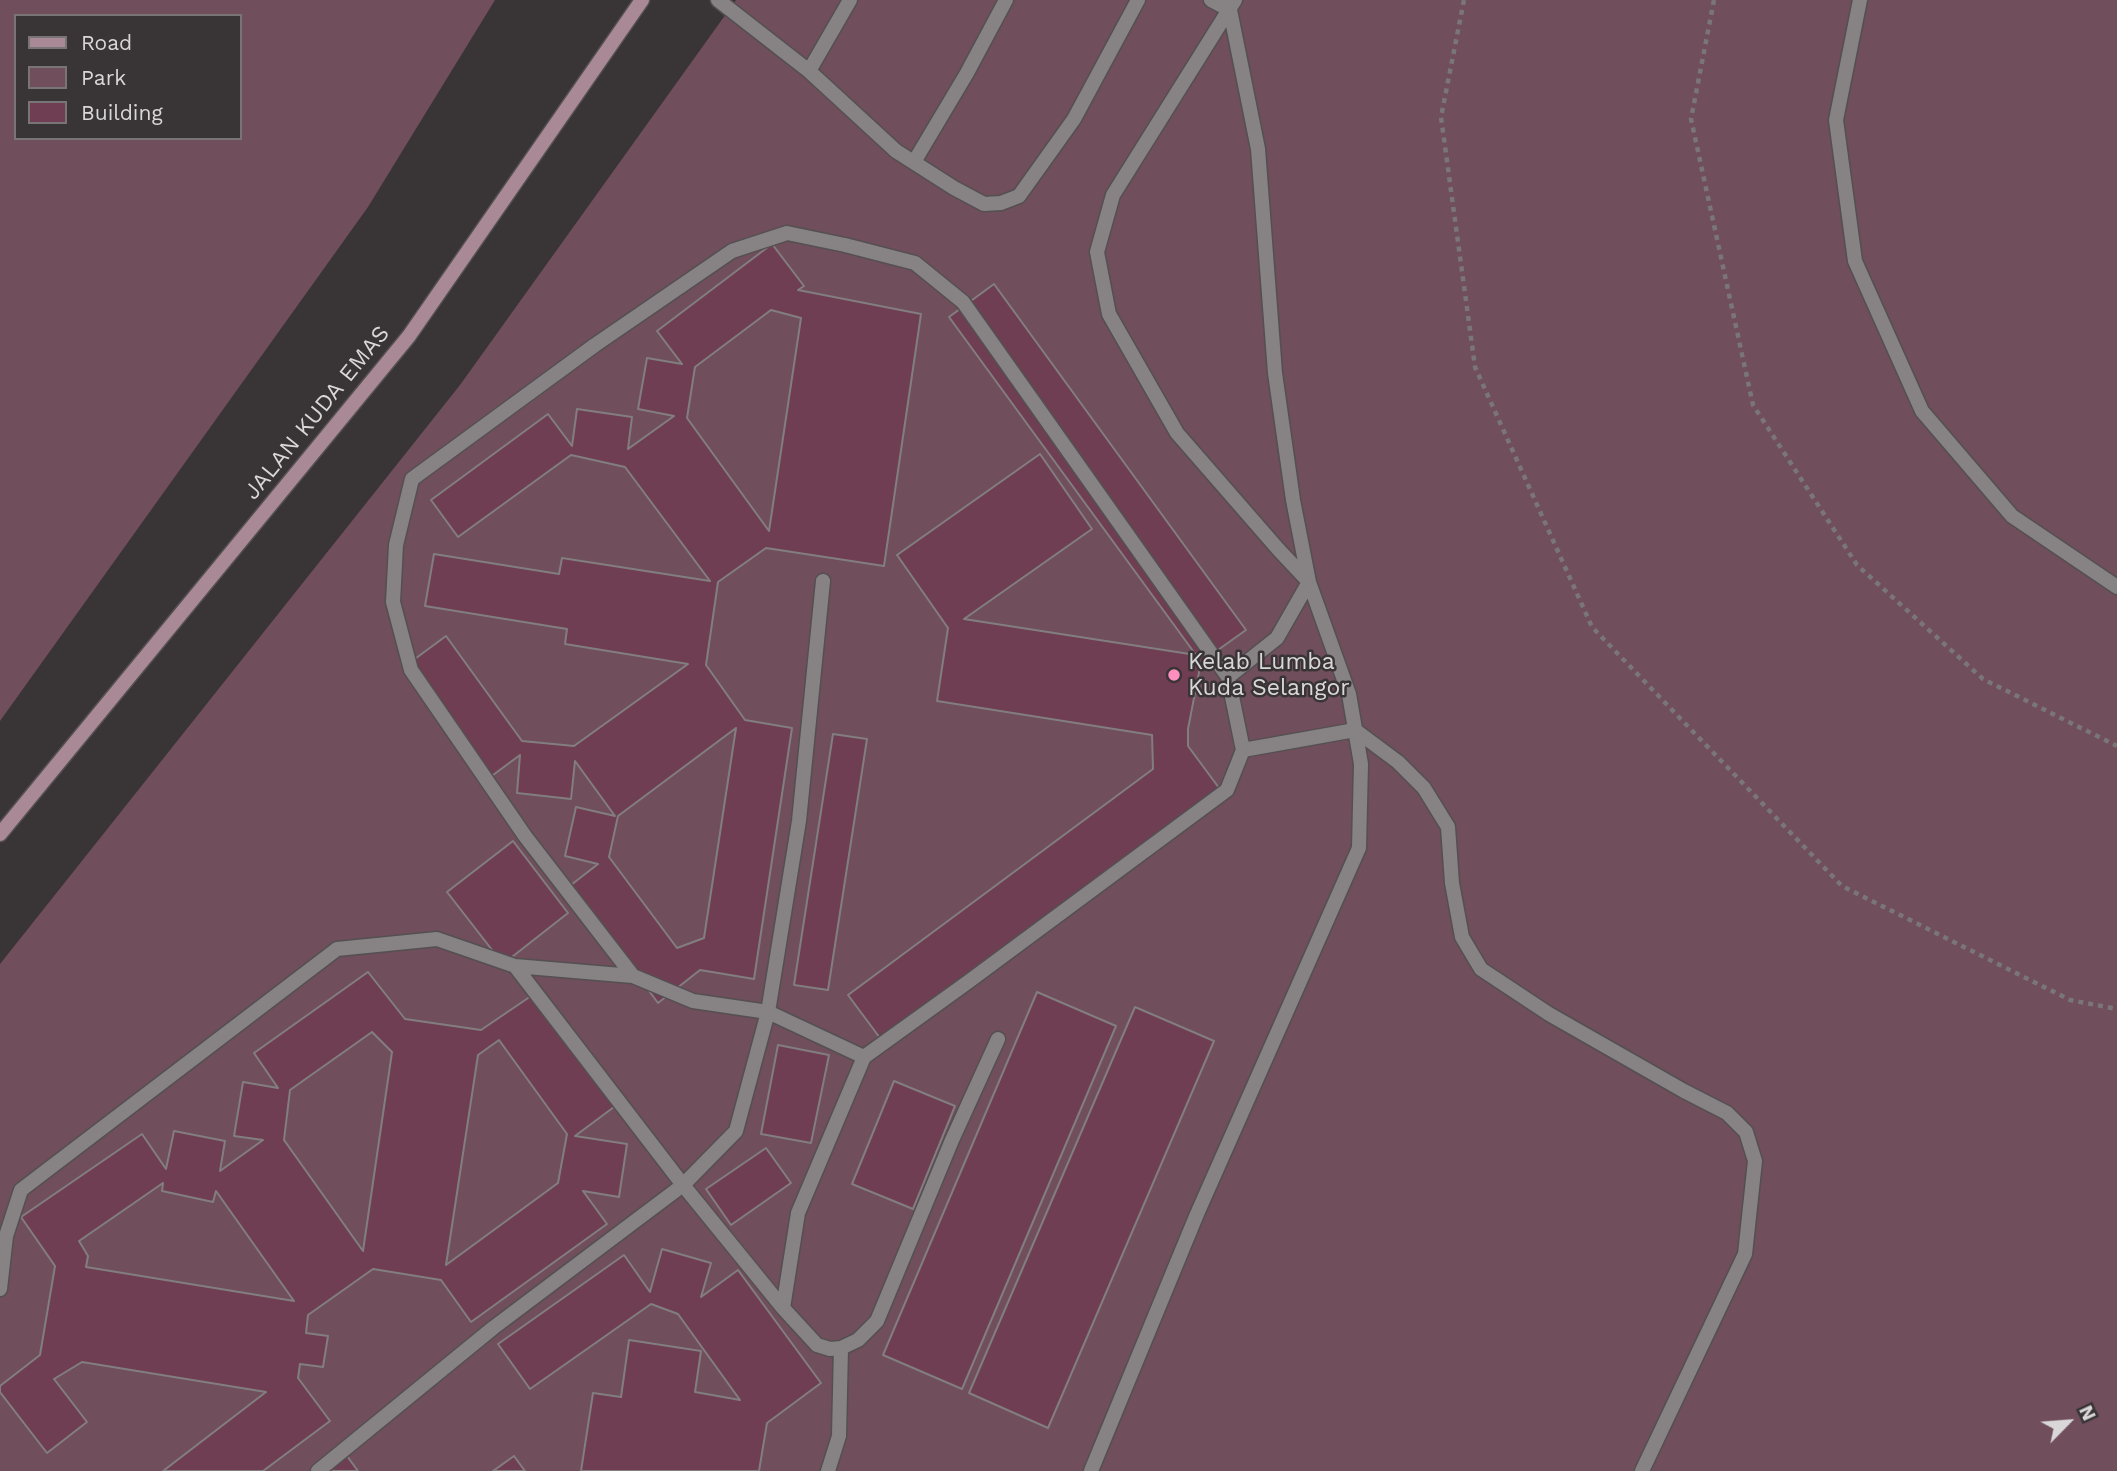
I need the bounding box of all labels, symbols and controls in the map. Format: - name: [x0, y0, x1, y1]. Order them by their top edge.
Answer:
- legend: [14, 14, 242, 140]
- text: Road: [81, 30, 132, 55]
- text: Park: [81, 65, 126, 90]
- text: Building: [81, 100, 163, 125]
- street label: JALAN KUDA EMAS: [238, 320, 396, 506]
- place label: Kelab Lumba Kuda Selangor: [1188, 648, 1350, 702]
- marker: Kelab Lumba Kuda Selangor: [1166, 667, 1182, 683]
- north arrow: [2033, 1387, 2103, 1457]
- text: N: [2074, 1402, 2101, 1424]

